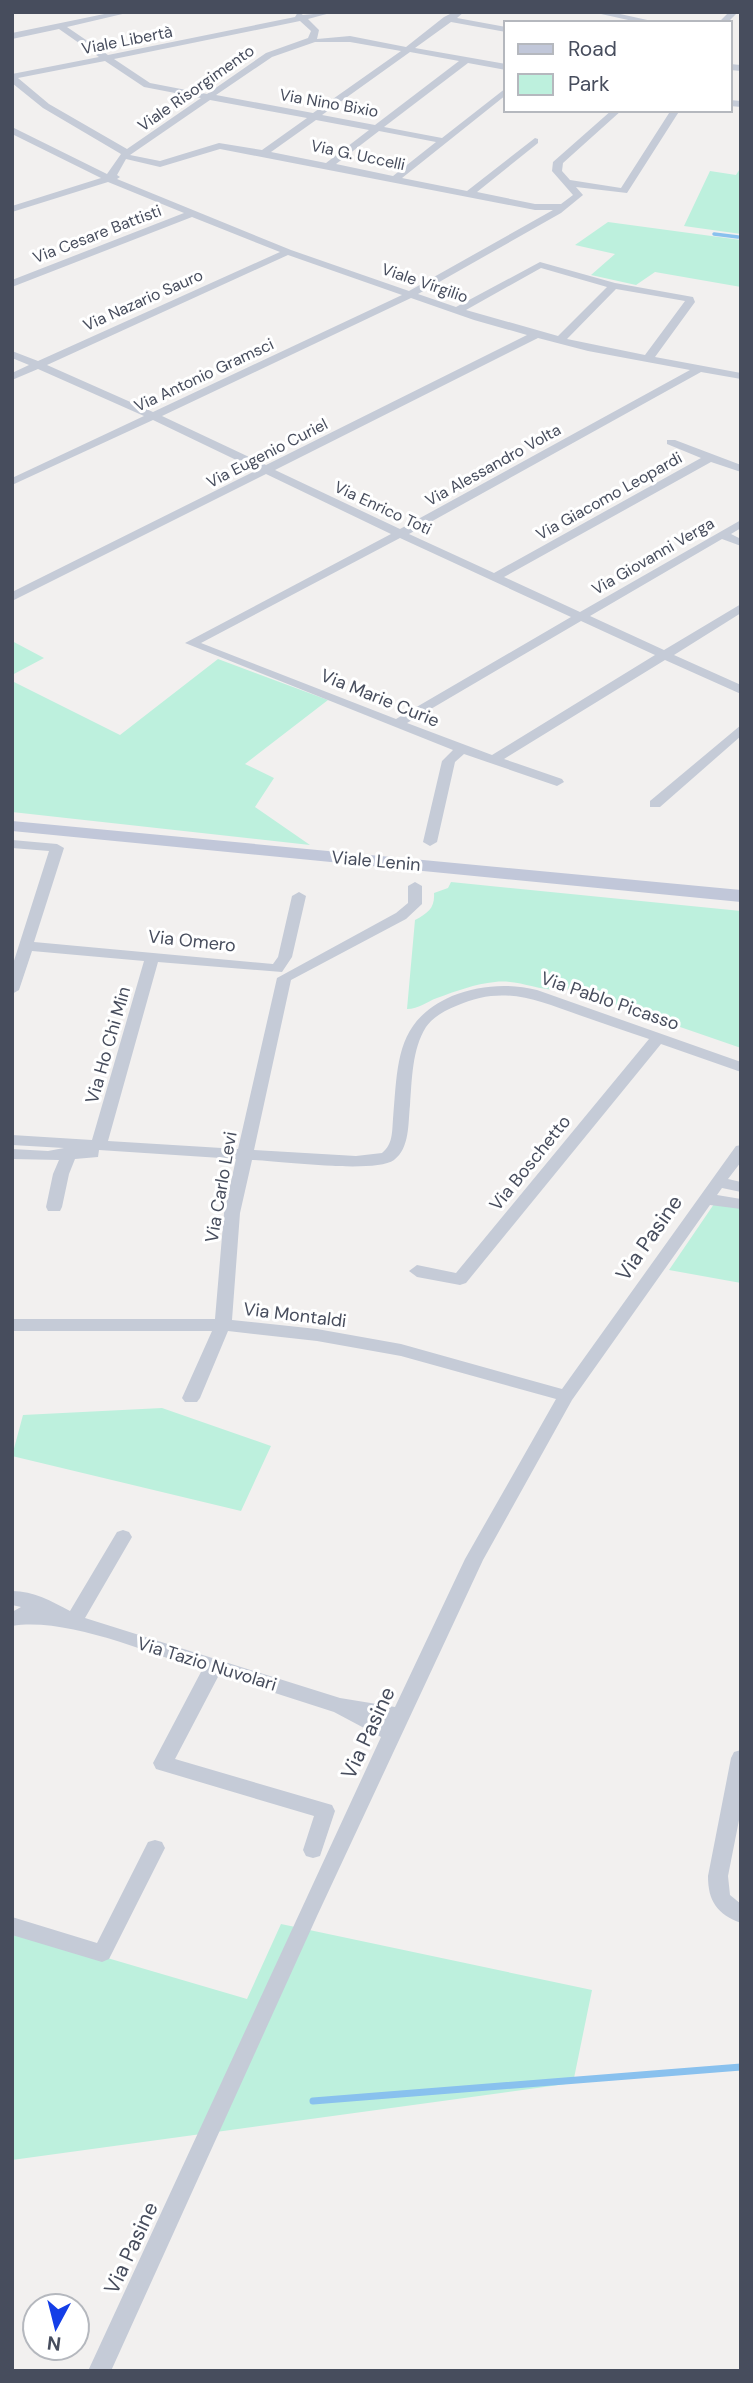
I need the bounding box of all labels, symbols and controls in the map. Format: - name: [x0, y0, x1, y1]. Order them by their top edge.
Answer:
- street label: Viale Libertà: [80, 21, 174, 59]
- legend: [504, 21, 732, 112]
- text: Road: [568, 35, 617, 63]
- street label: Viale Risorgimento: [134, 40, 258, 136]
- text: Park: [568, 70, 610, 98]
- street label: Via Nino Bixio: [278, 84, 380, 122]
- street label: Via G. Uccelli: [309, 135, 407, 175]
- street label: Via Cesare Battisti: [30, 200, 164, 268]
- street label: Viale Virgilio: [379, 258, 471, 308]
- street label: Via Nazario Sauro: [80, 264, 206, 336]
- street label: Via Antonio Gramsci: [131, 333, 277, 417]
- street label: Via Eugenio Curiel: [203, 413, 331, 493]
- street label: Via Alessandro Volta: [422, 419, 564, 511]
- street label: Via Giacomo Leopardi: [532, 447, 686, 545]
- street label: Via Enrico Toti: [331, 476, 435, 540]
- street label: Via Giovanni Verga: [588, 512, 718, 600]
- street label: Via Marie Curie: [317, 663, 443, 733]
- street label: Viale Lenin: [330, 845, 422, 877]
- street label: Via Omero: [147, 924, 237, 958]
- street label: Via Pablo Picasso: [537, 966, 683, 1036]
- street label: Via Ho Chi Min: [80, 984, 136, 1106]
- street label: Via Boschetto: [484, 1110, 576, 1216]
- street label: Via Carlo Levi: [199, 1129, 243, 1245]
- street label: Via Pasine: [609, 1189, 689, 1286]
- street label: Via Montaldi: [242, 1297, 348, 1333]
- street label: Via Tazio Nuvolari: [134, 1631, 280, 1697]
- street label: Via Pasine: [334, 1682, 402, 1784]
- street label: Via Pasine: [97, 2197, 165, 2299]
- north arrow: [21, 2292, 91, 2362]
- text: N: [46, 2330, 62, 2357]

